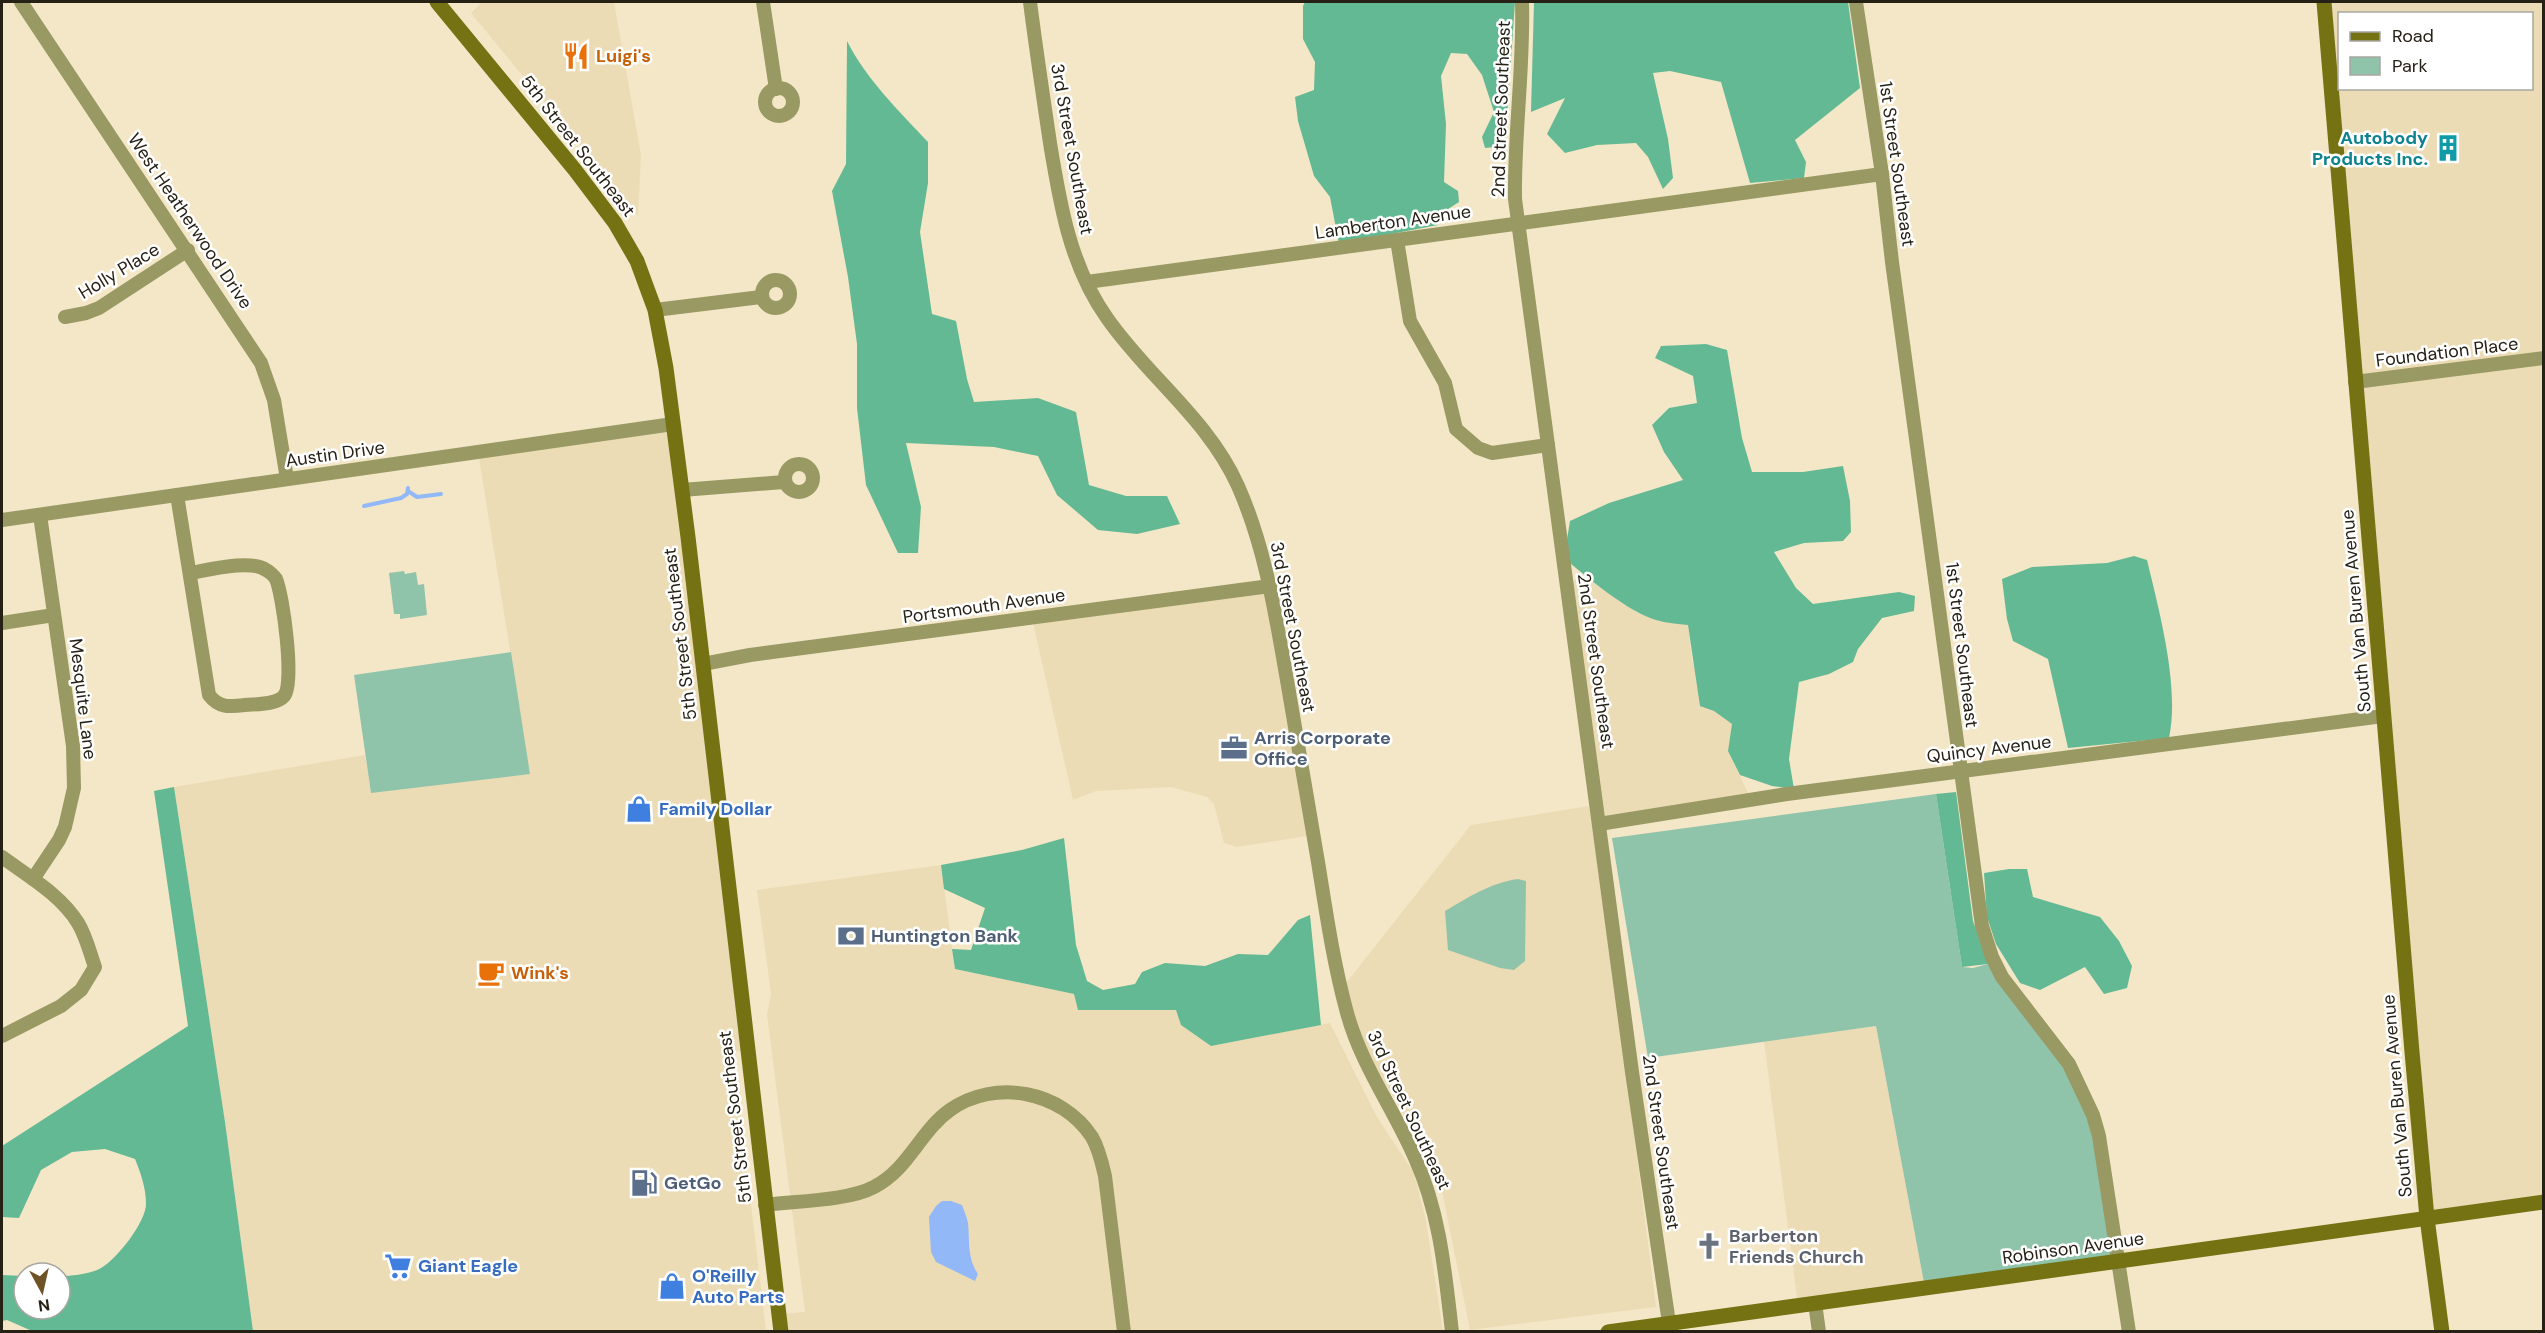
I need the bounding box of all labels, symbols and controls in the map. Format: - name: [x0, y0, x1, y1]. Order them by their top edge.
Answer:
- legend: [2338, 12, 2533, 90]
- street label: 2nd Street Southeast: [1486, 20, 1516, 198]
- text: Road: [2392, 24, 2434, 48]
- restaurant icon: Luigi's: [561, 41, 591, 71]
- place label: Luigi's: [596, 44, 651, 68]
- text: Park: [2392, 54, 2428, 78]
- street label: 3rd Street Southeast: [1045, 62, 1099, 236]
- street label: 5th Street Southeast: [515, 70, 641, 222]
- street label: 1st Street Southeast: [1874, 80, 1920, 248]
- place label: Autobody Products Inc.: [2312, 126, 2428, 171]
- street label: West Heatherwood Drive: [122, 128, 258, 314]
- building icon: Autobody Products Inc.: [2433, 133, 2463, 163]
- street label: Lamberton Avenue: [1313, 199, 1473, 245]
- street label: Holly Place: [74, 237, 164, 305]
- street label: Foundation Place: [2374, 331, 2520, 373]
- street label: Austin Drive: [284, 435, 386, 473]
- street label: South Van Buren Avenue: [2335, 509, 2377, 713]
- street label: 3rd Street Southeast: [1265, 540, 1321, 714]
- street label: 5th Street Southeast: [658, 546, 702, 722]
- street label: 1st Street Southeast: [1940, 561, 1984, 729]
- street label: 2nd Street Southeast: [1572, 572, 1620, 750]
- street label: Portsmouth Avenue: [901, 583, 1067, 629]
- street label: Mesquite Lane: [64, 637, 102, 761]
- place label: Arris Corporate Office: [1254, 726, 1391, 771]
- street label: Quincy Avenue: [1925, 729, 2053, 769]
- office icon: Arris Corporate Office: [1219, 733, 1249, 763]
- shop icon: Family Dollar: [624, 794, 654, 824]
- place label: Family Dollar: [659, 797, 772, 821]
- bank icon: Huntington Bank: [836, 921, 866, 951]
- place label: Huntington Bank: [871, 924, 1019, 948]
- cafe icon: Wink's: [476, 958, 506, 988]
- place label: Wink's: [511, 961, 569, 985]
- street label: South Van Buren Avenue: [2376, 994, 2418, 1198]
- street label: 3rd Street Southeast: [1361, 1026, 1457, 1194]
- street label: 5th Street Southeast: [713, 1029, 757, 1205]
- street label: 2nd Street Southeast: [1637, 1053, 1685, 1231]
- fuel station icon: GetGo: [629, 1168, 659, 1198]
- place label: GetGo: [664, 1171, 722, 1195]
- place label: Barberton Friends Church: [1729, 1224, 1864, 1269]
- street label: Robinson Avenue: [2001, 1226, 2145, 1270]
- church icon: Barberton Friends Church: [1694, 1231, 1724, 1261]
- supermarket icon: Giant Eagle: [383, 1251, 413, 1281]
- place label: Giant Eagle: [418, 1254, 518, 1278]
- north arrow: [12, 1261, 72, 1321]
- place label: O'Reilly Auto Parts: [692, 1264, 784, 1309]
- shop icon: O'Reilly Auto Parts: [657, 1271, 687, 1301]
- text: N: [37, 1294, 51, 1317]

